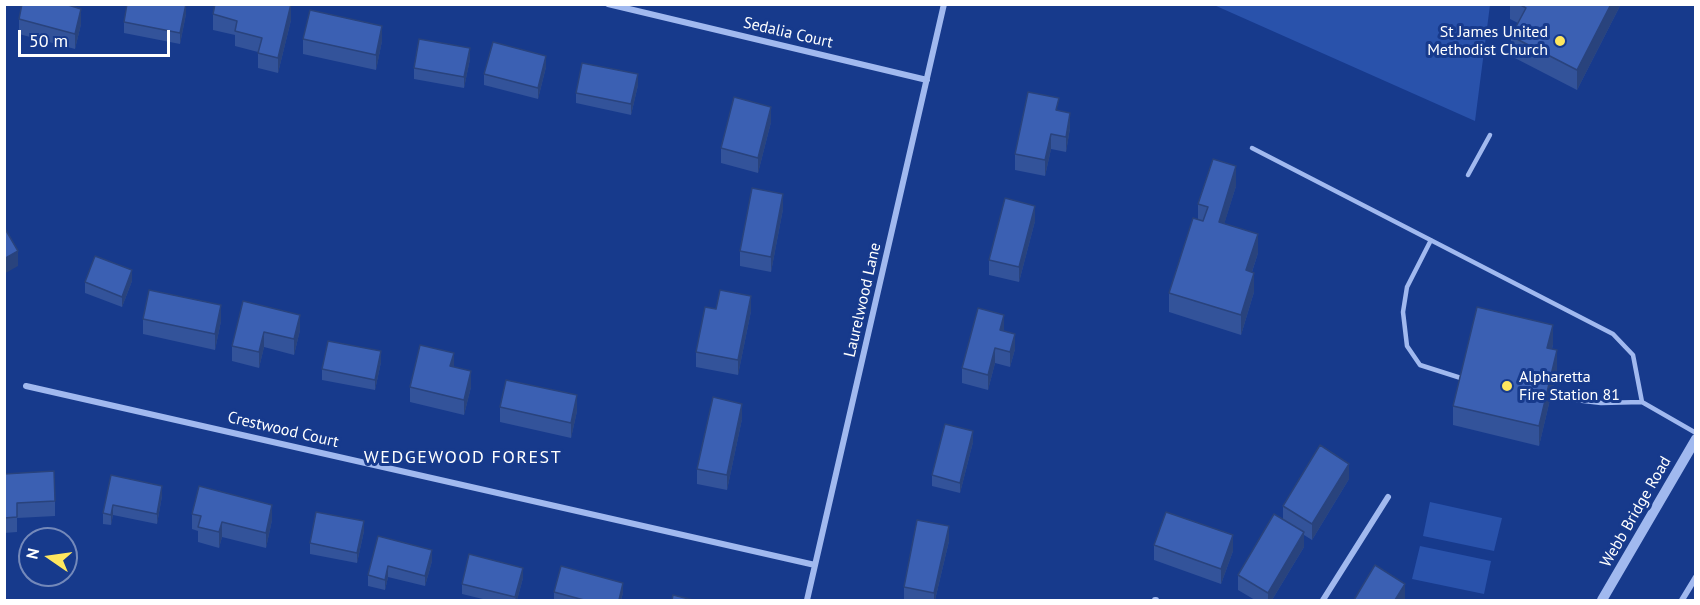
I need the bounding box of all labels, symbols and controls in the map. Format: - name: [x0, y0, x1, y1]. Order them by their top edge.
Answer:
- street label: Sedalia Court: [741, 13, 835, 53]
- scale bar: [21, 18, 172, 56]
- place label: St James United Methodist Church: [1427, 22, 1548, 60]
- text: 50 m: [29, 29, 68, 52]
- marker: St James United Methodist Church: [1553, 34, 1567, 48]
- street label: Laurelwood Lane: [840, 241, 886, 359]
- place label: Alpharetta Fire Station 81: [1519, 367, 1620, 405]
- marker: Alpharetta Fire Station 81: [1500, 379, 1514, 393]
- street label: Crestwood Court: [226, 408, 340, 452]
- district label: WEDGEWOOD FOREST: [364, 447, 562, 469]
- street label: Webb Bridge Road: [1596, 453, 1676, 571]
- north arrow: [18, 527, 78, 587]
- text: N: [21, 546, 43, 561]

